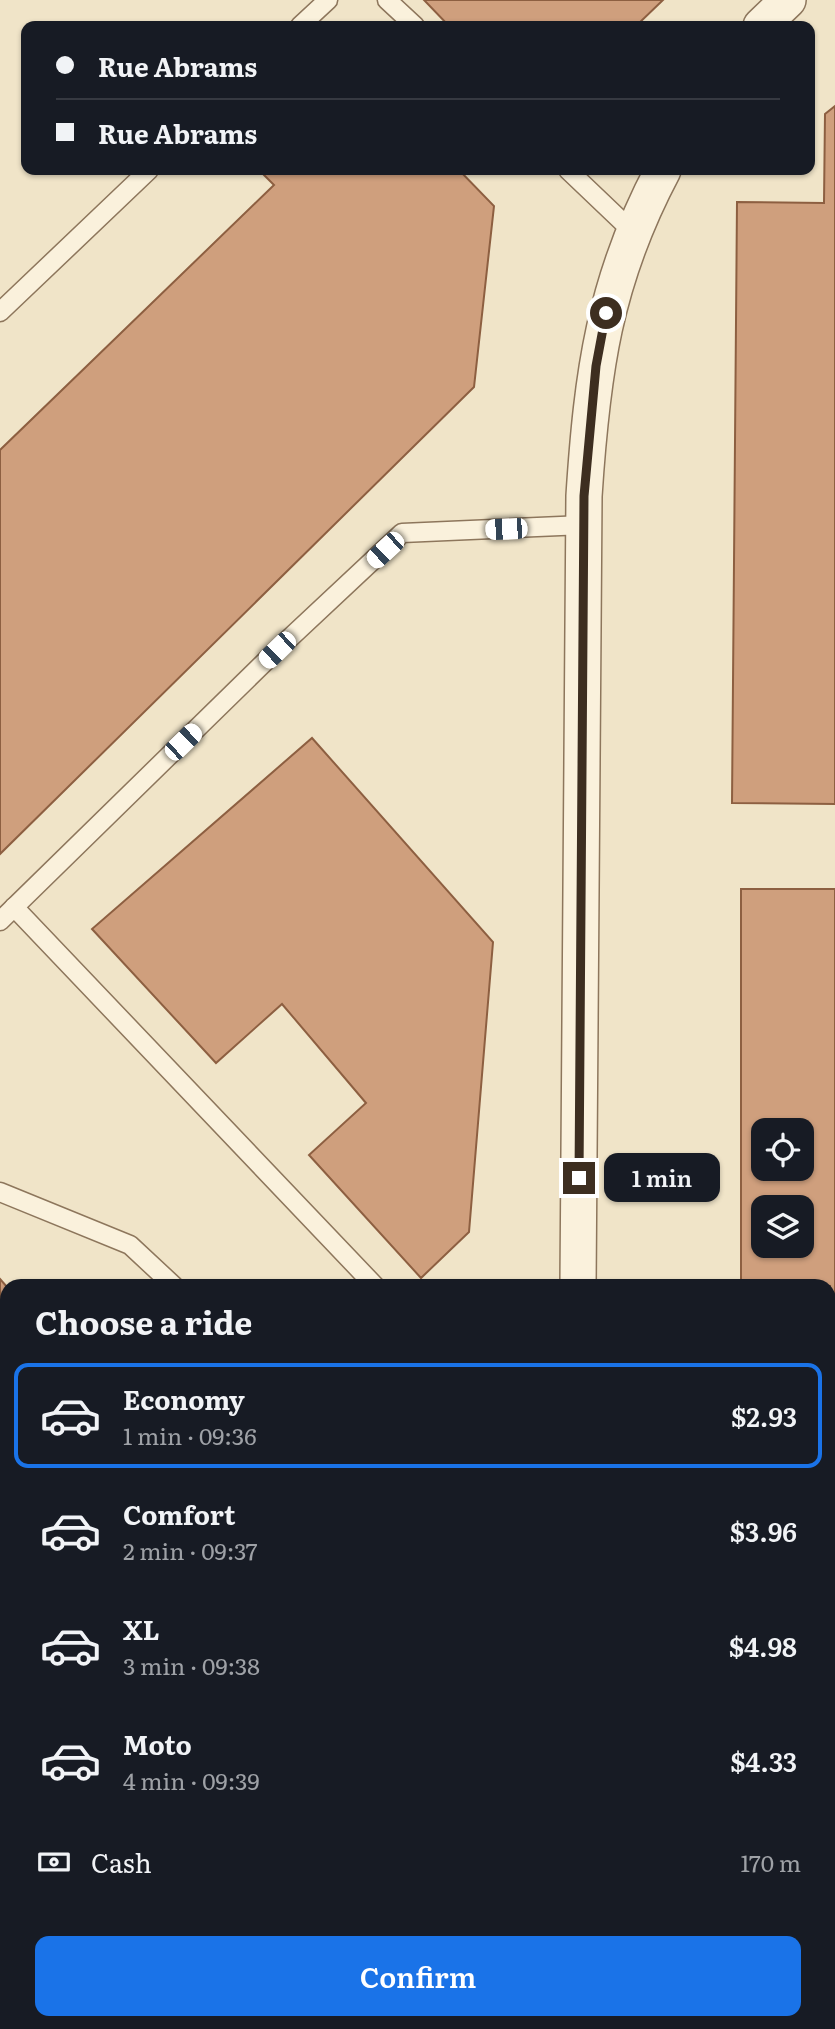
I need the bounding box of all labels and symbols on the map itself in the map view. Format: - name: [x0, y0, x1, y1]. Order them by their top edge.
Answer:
- route start: [590, 297, 622, 329]
- car: [485, 518, 528, 540]
- car: [363, 528, 408, 572]
- car: [255, 628, 300, 672]
- car: [161, 720, 206, 764]
- callout: 1 min: [604, 1154, 719, 1202]
- route end: [563, 1162, 595, 1194]

